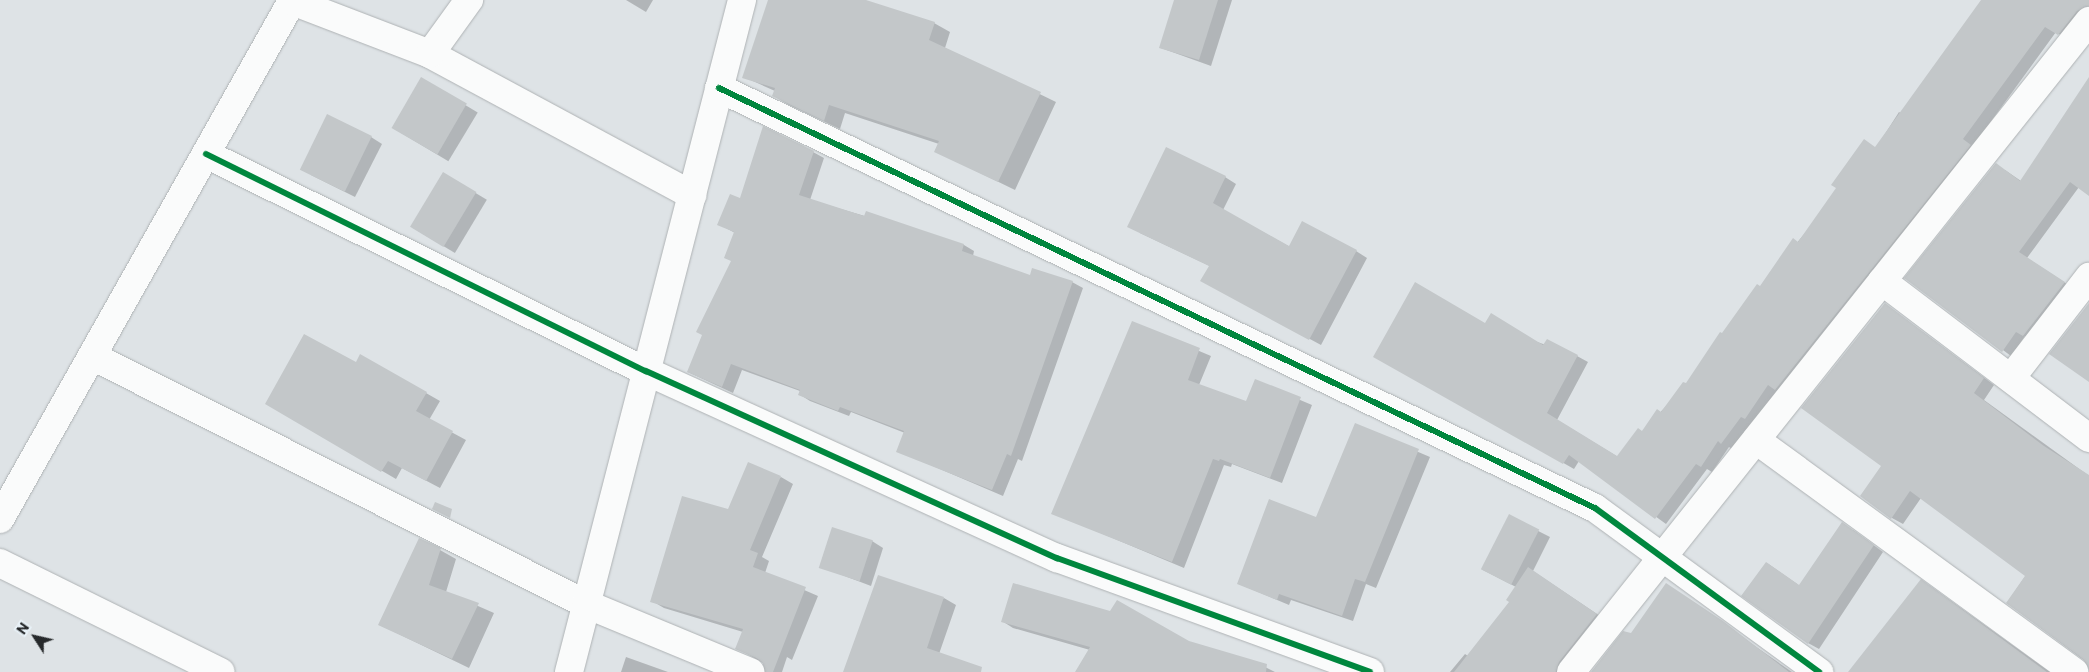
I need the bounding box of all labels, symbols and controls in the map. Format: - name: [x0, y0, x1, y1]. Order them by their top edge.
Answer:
- north arrow: [10, 612, 60, 662]
- text: N: [12, 619, 32, 637]

